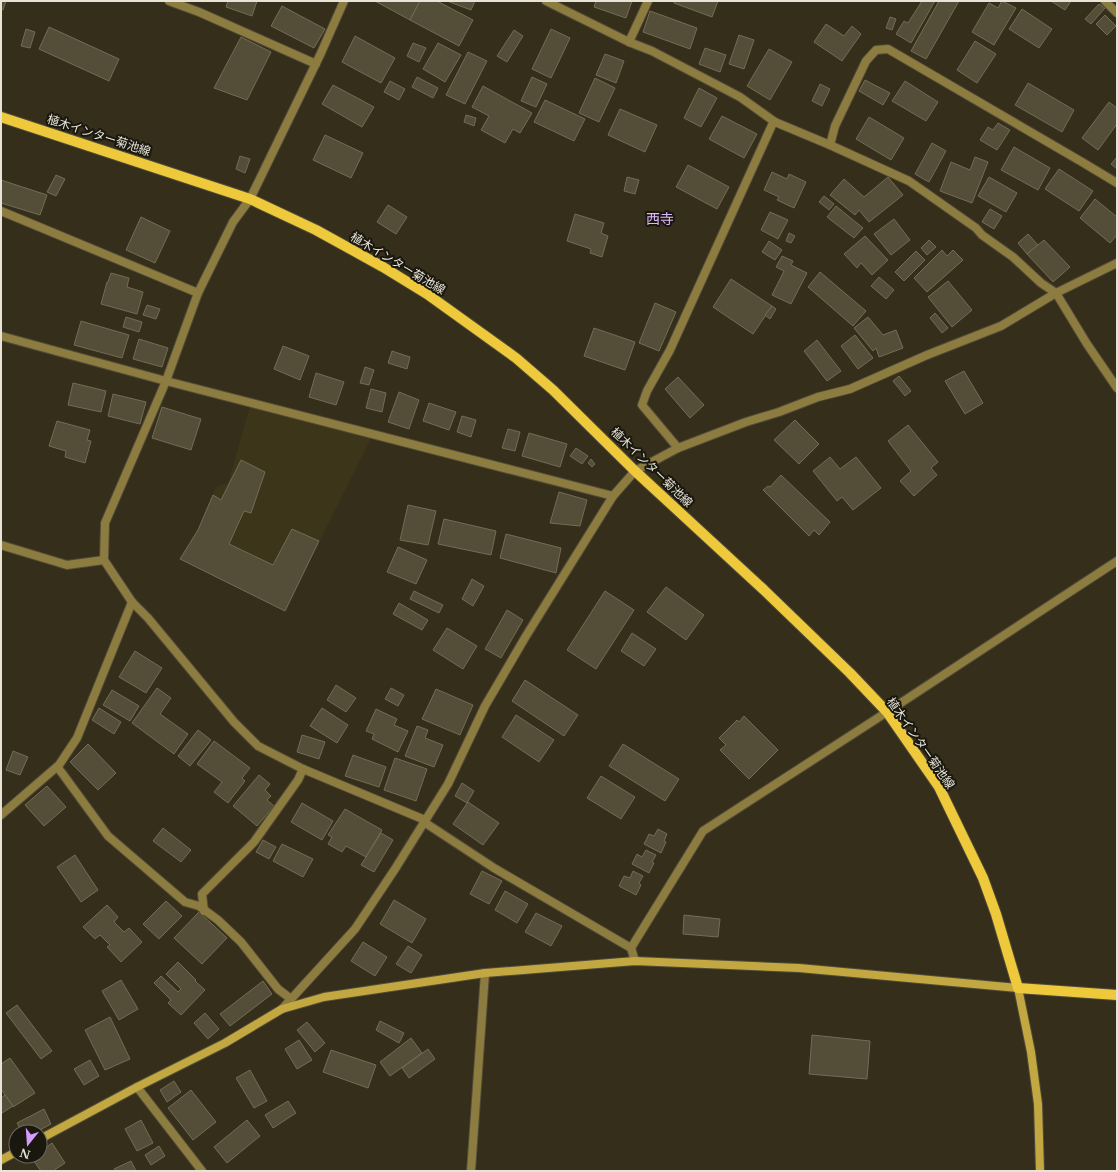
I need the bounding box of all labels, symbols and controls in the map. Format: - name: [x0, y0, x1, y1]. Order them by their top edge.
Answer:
- street label: 植木インター菊池線: [45, 111, 153, 159]
- district label: 西寺: [646, 210, 674, 228]
- street label: 植木インター菊池線: [348, 229, 448, 297]
- street label: 植木インター菊池線: [608, 424, 696, 510]
- street label: 植木インター菊池線: [884, 694, 958, 792]
- north arrow: [8, 1124, 48, 1164]
- text: N: [17, 1145, 32, 1162]

